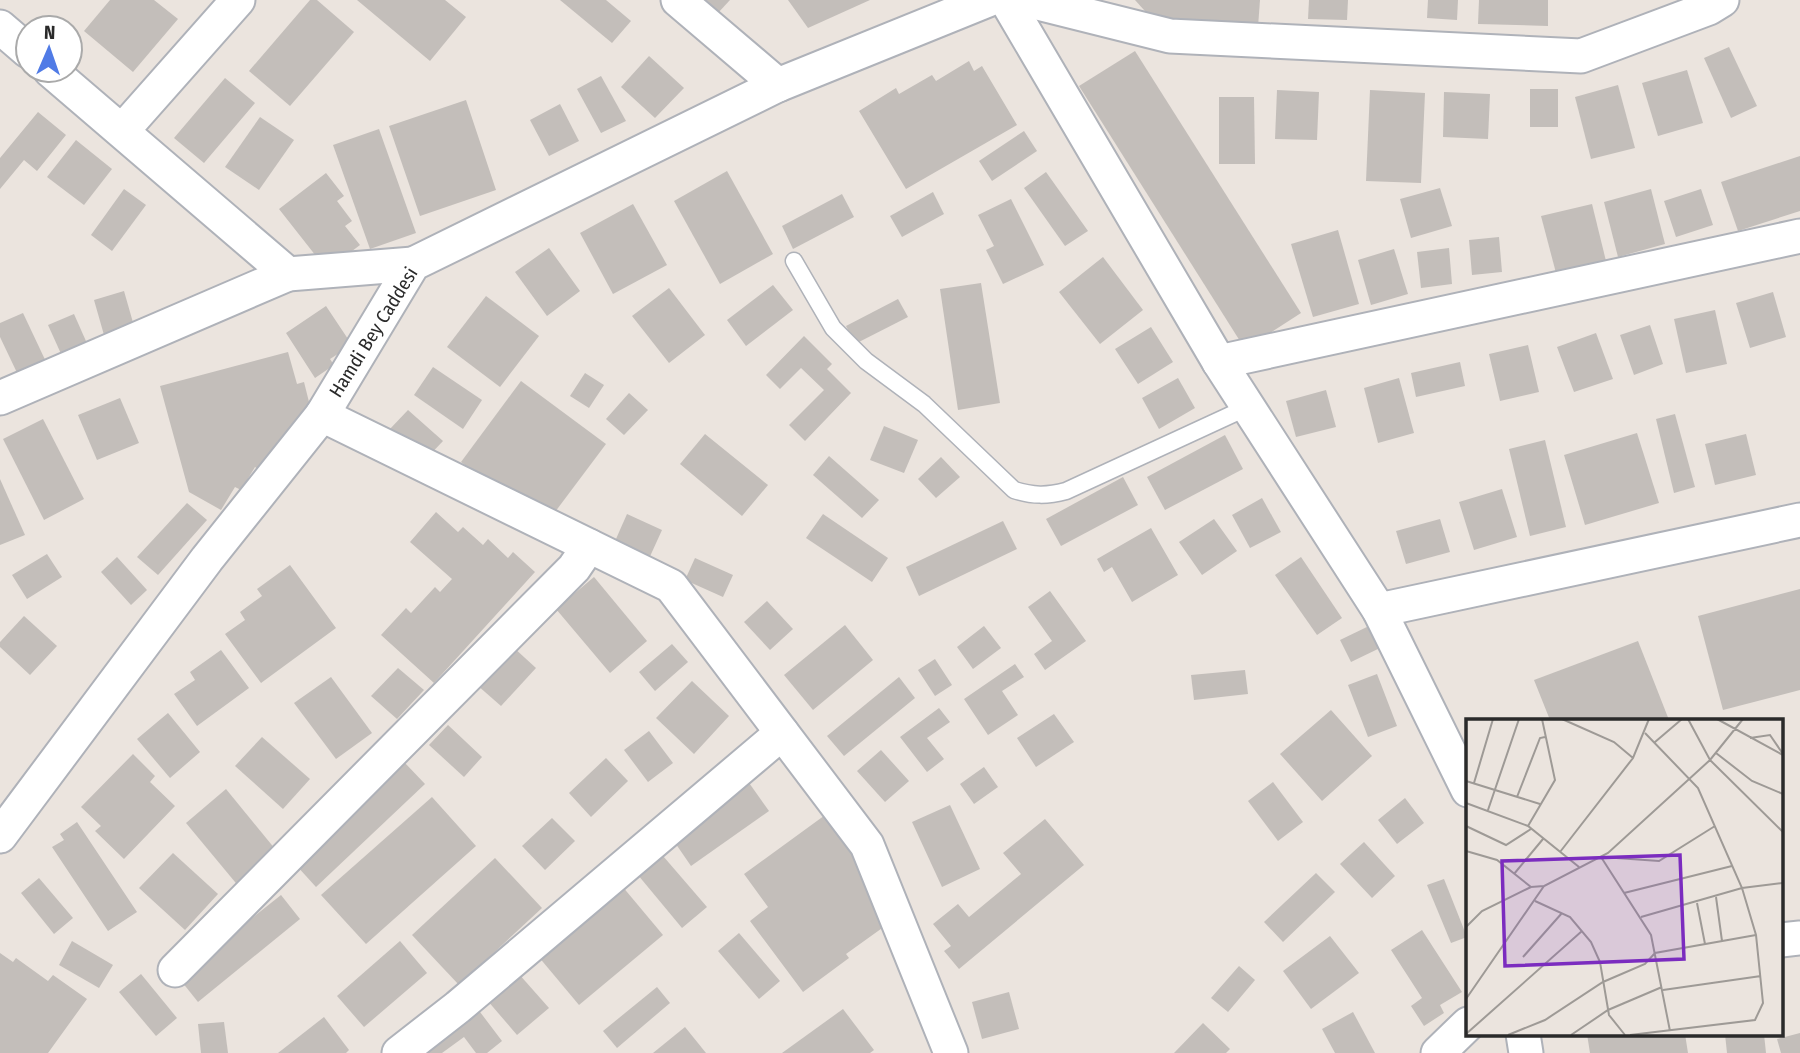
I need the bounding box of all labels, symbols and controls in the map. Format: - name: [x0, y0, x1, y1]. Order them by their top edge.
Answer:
- north arrow: [14, 14, 84, 84]
- text: N: [43, 21, 56, 44]
- street label: Hamdi Bey Caddesi: [324, 263, 423, 402]
- inset map: [1466, 719, 1783, 1036]

